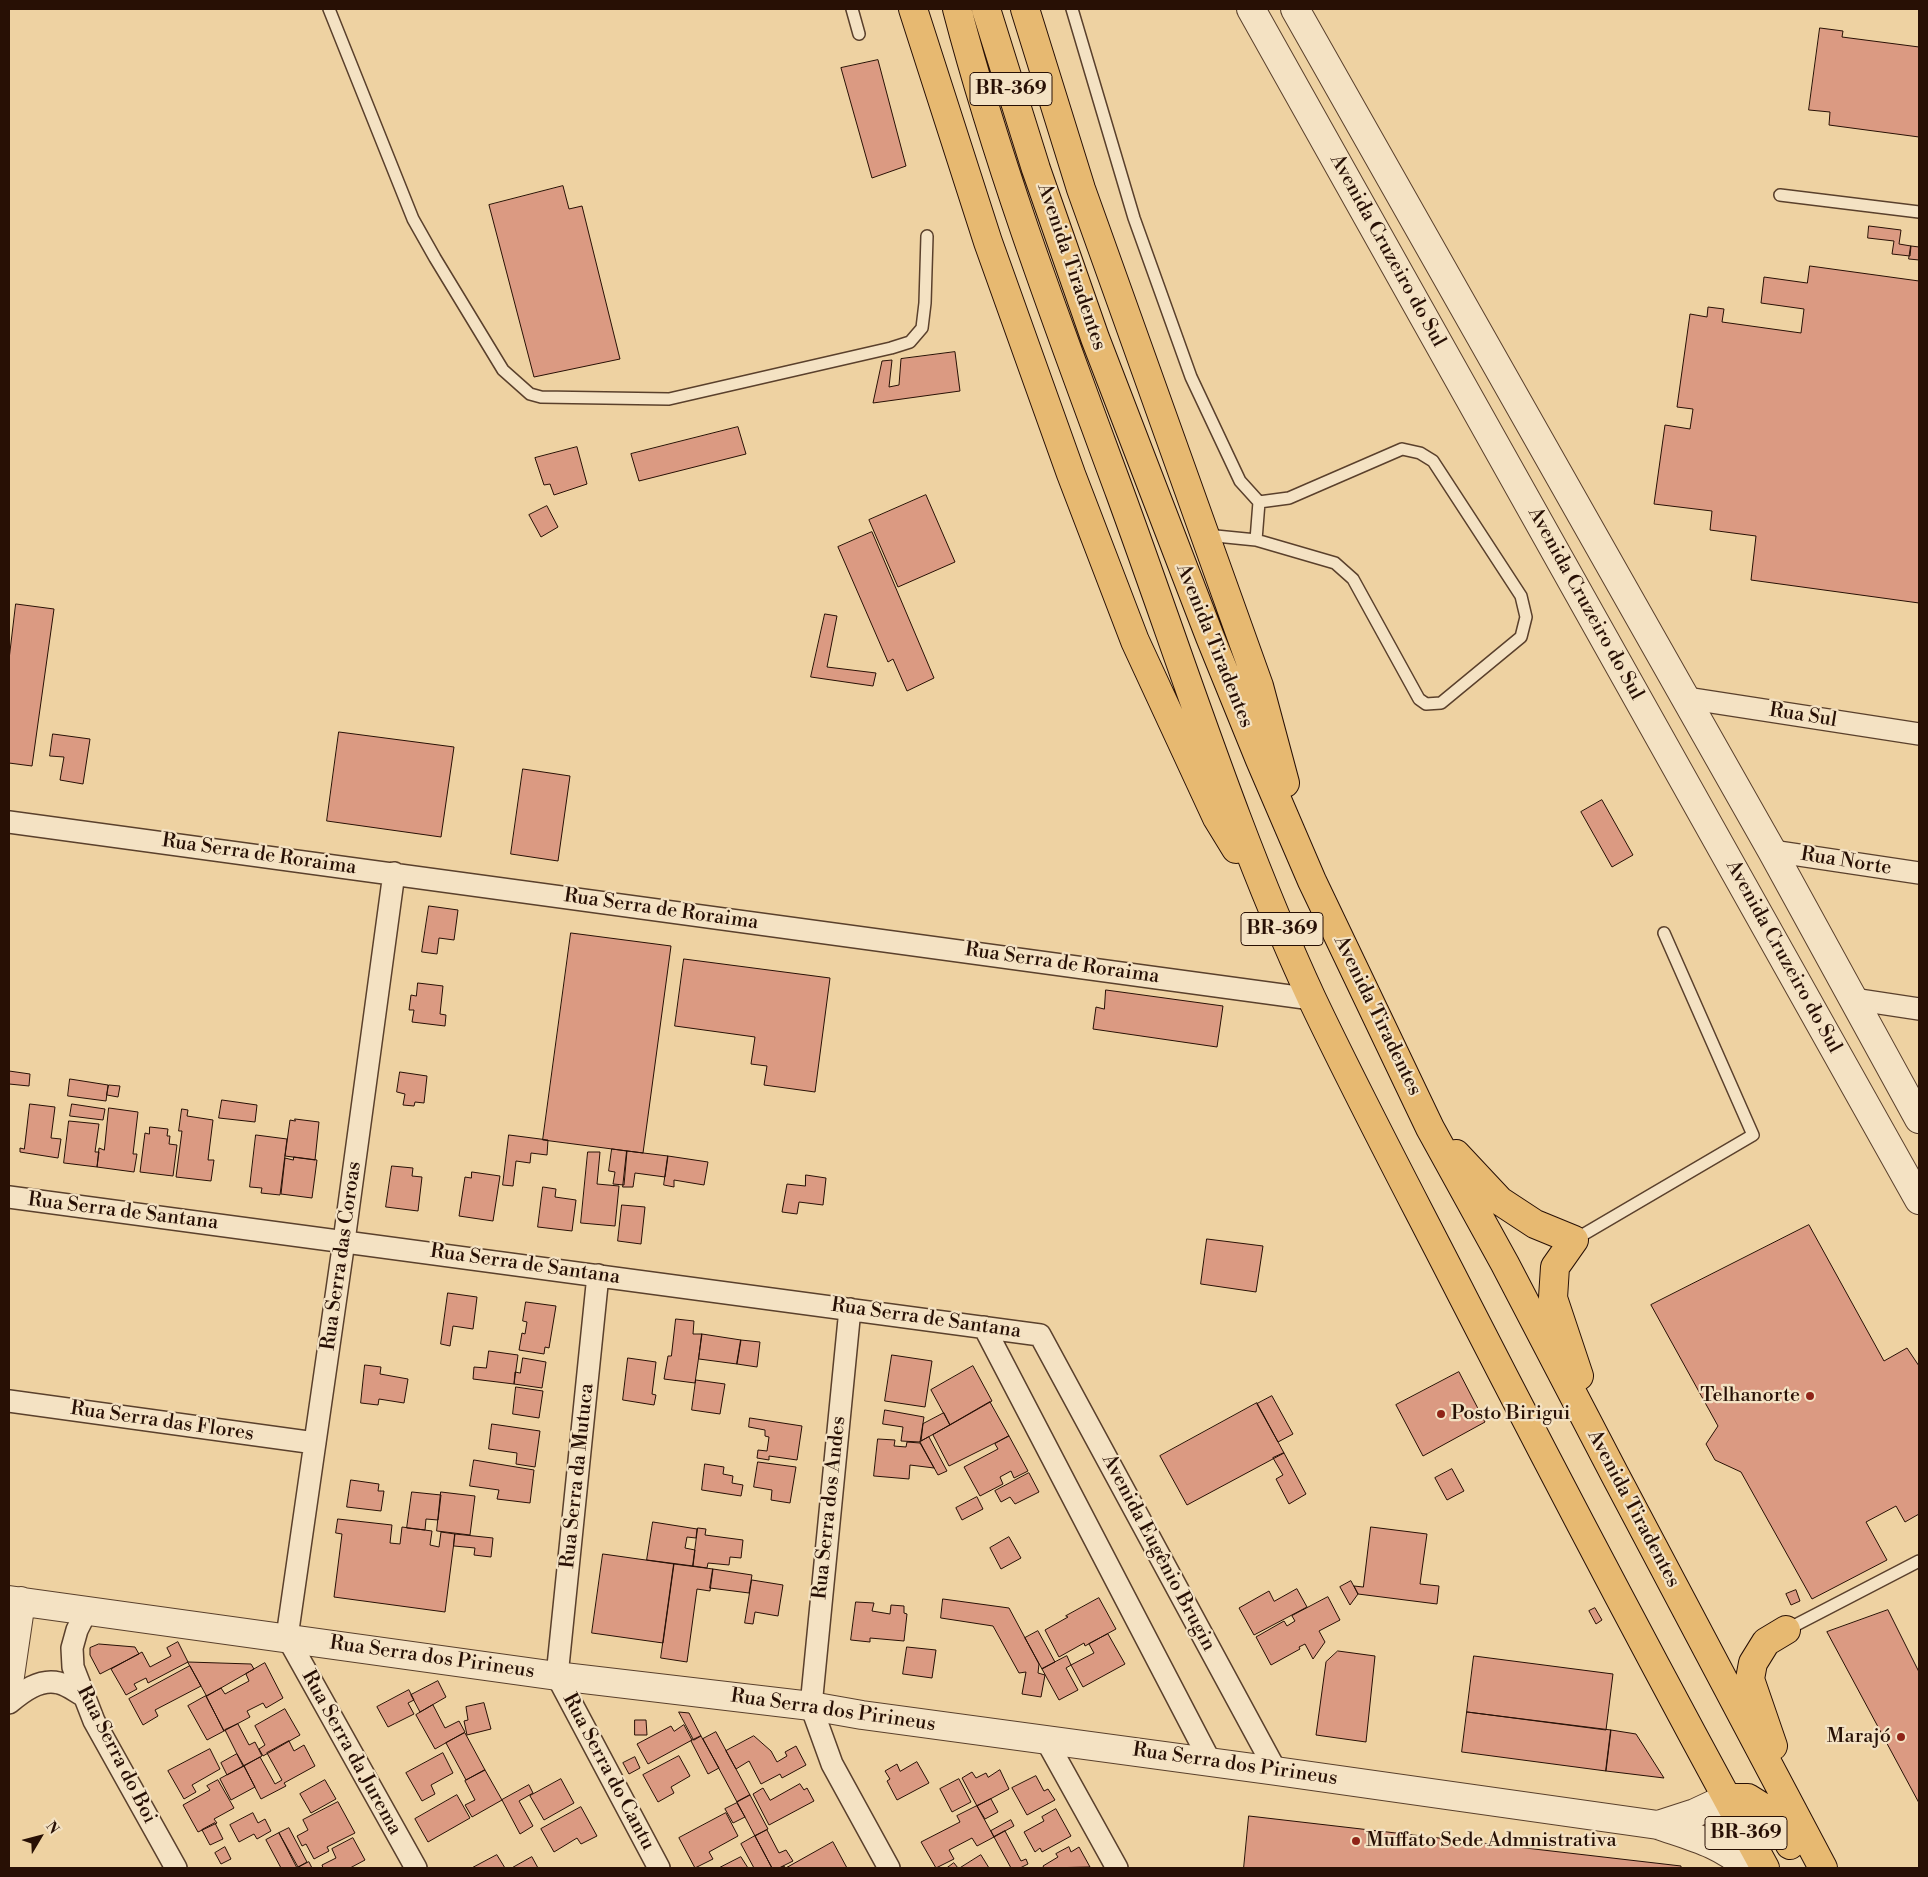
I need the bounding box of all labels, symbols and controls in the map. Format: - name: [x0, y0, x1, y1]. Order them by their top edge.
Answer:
- road number: BR-369: [970, 72, 1052, 106]
- street label: Avenida Cruzeiro do Sul: [1324, 150, 1450, 352]
- street label: Avenida Tiradentes: [1031, 180, 1111, 354]
- street label: Avenida Cruzeiro do Sul: [1522, 503, 1648, 705]
- street label: Avenida Tiradentes: [1170, 560, 1258, 732]
- street label: Rua Sul: [1767, 699, 1839, 733]
- street label: Rua Serra de Roraima: [160, 829, 358, 881]
- street label: Rua Norte: [1799, 843, 1893, 881]
- street label: Avenida Cruzeiro do Sul: [1720, 856, 1846, 1058]
- street label: Rua Serra de Roraima: [562, 884, 760, 936]
- road number: BR-369: [1241, 912, 1323, 946]
- street label: Avenida Tiradentes: [1328, 932, 1426, 1100]
- street label: Rua Serra de Roraima: [963, 938, 1161, 990]
- street label: Rua Serra das Coroas: [317, 1160, 367, 1352]
- street label: Rua Serra de Santana: [26, 1188, 220, 1236]
- street label: Rua Serra de Santana: [428, 1240, 622, 1290]
- street label: Rua Serra de Santana: [829, 1294, 1023, 1344]
- street label: Rua Serra da Mutuca: [556, 1382, 600, 1570]
- place label: Telhanorte: [1700, 1384, 1800, 1408]
- marker: Telhanorte: [1804, 1390, 1816, 1402]
- street label: Rua Serra das Flores: [69, 1397, 255, 1447]
- place label: Posto Birigui: [1451, 1402, 1570, 1426]
- marker: Posto Birigui: [1435, 1408, 1447, 1420]
- street label: Rua Serra dos Andes: [808, 1415, 852, 1601]
- street label: Avenida Tiradentes: [1581, 1426, 1685, 1592]
- street label: Avenida Eugênio Brugin: [1096, 1450, 1220, 1656]
- street label: Rua Serra dos Pirineus: [328, 1632, 536, 1684]
- street label: Rua Serra da Jurema: [296, 1666, 406, 1840]
- street label: Rua Serra do Boi: [71, 1682, 161, 1828]
- street label: Rua Serra dos Pirineus: [729, 1685, 937, 1737]
- street label: Rua Serra do Cantu: [557, 1690, 659, 1854]
- place label: Marajó: [1827, 1725, 1891, 1749]
- marker: Marajó: [1895, 1731, 1907, 1743]
- street label: Rua Serra dos Pirineus: [1131, 1739, 1339, 1791]
- north arrow: [15, 1812, 65, 1862]
- road number: BR-369: [1705, 1816, 1787, 1850]
- text: N: [41, 1818, 62, 1838]
- place label: Muffato Sede Admnistrativa: [1366, 1829, 1617, 1853]
- marker: Muffato Sede Admnistrativa: [1350, 1835, 1362, 1847]

